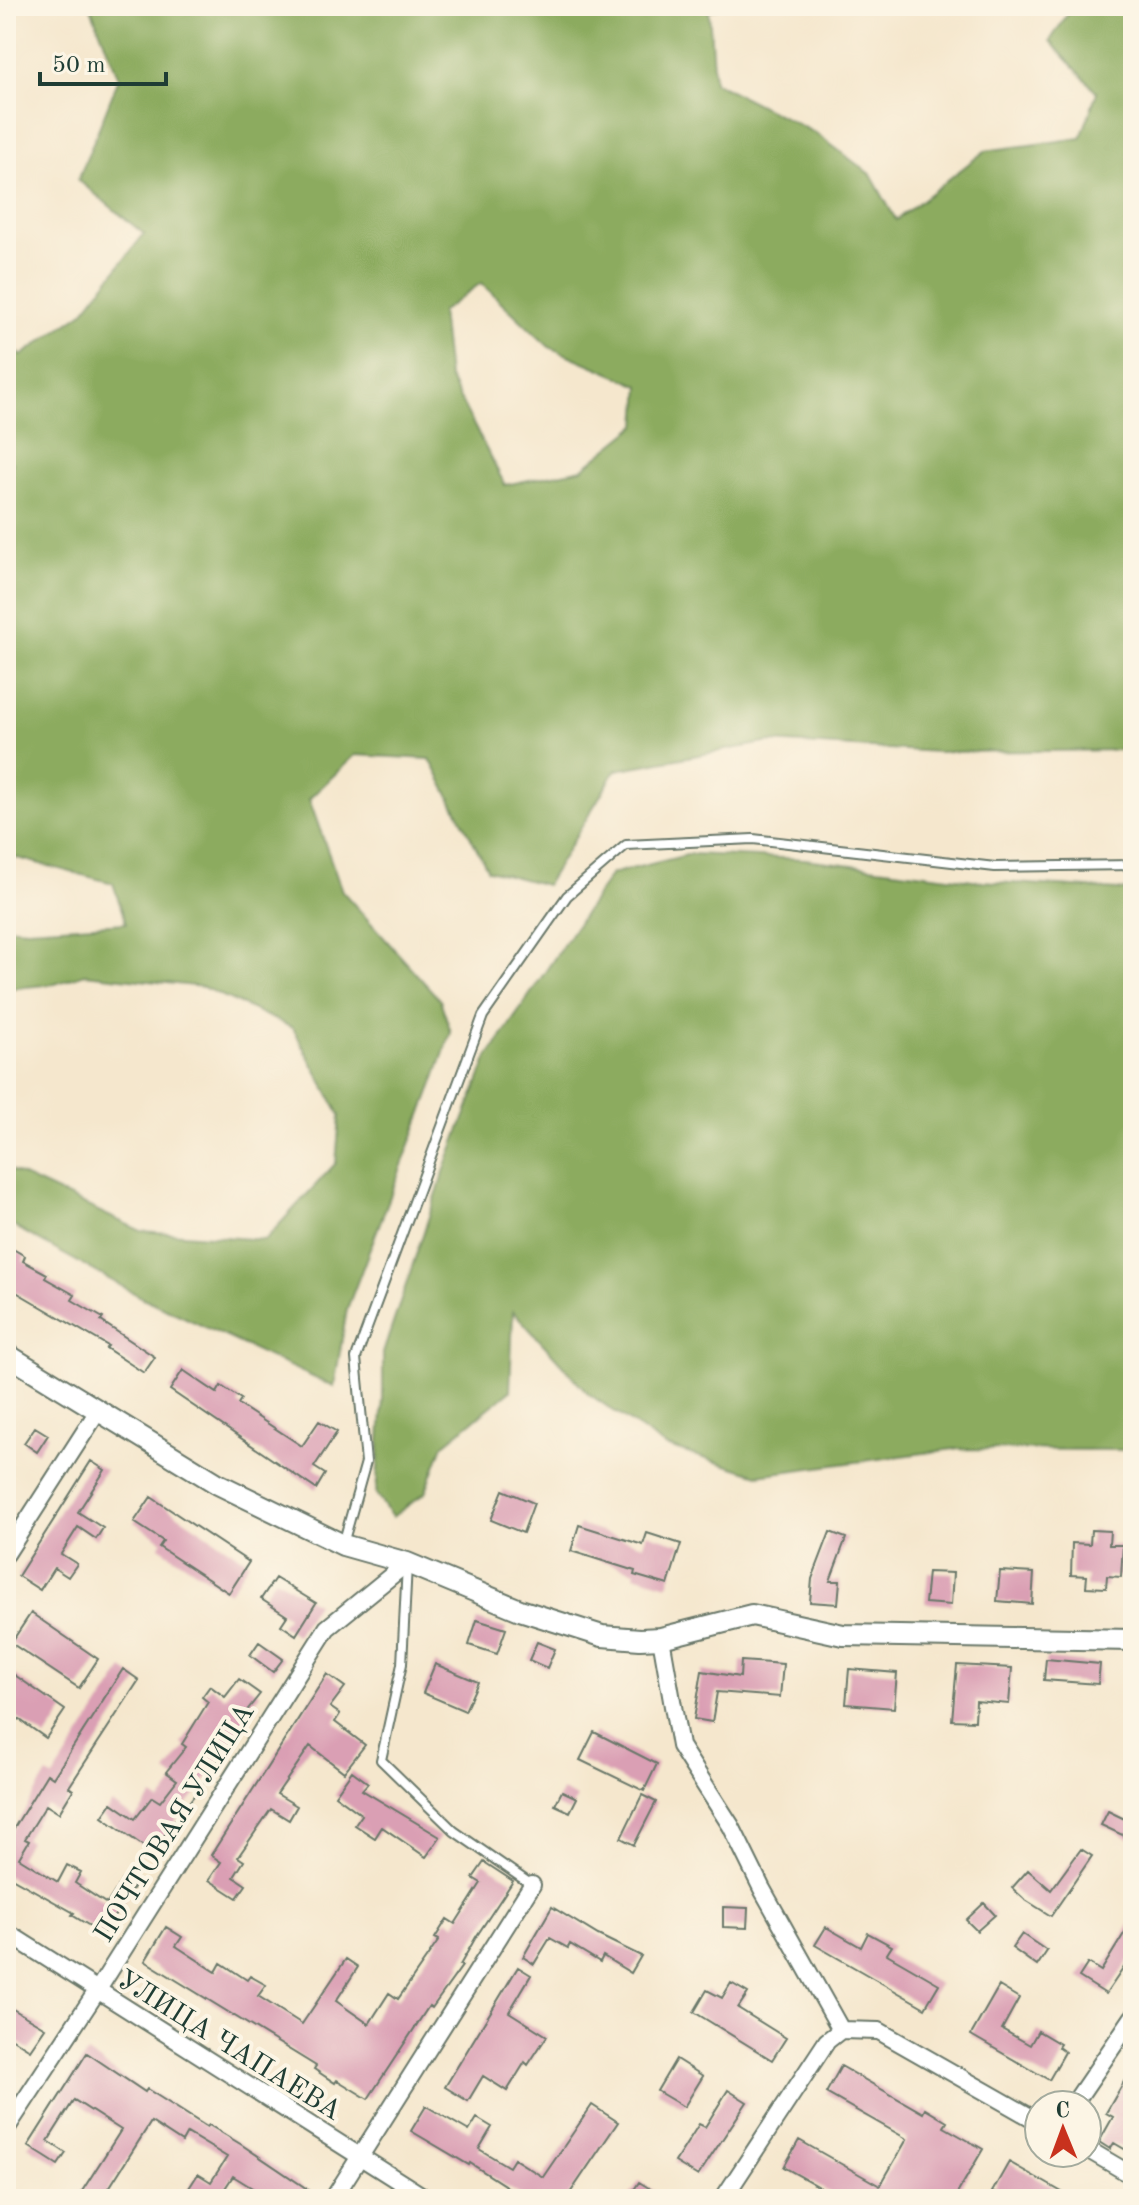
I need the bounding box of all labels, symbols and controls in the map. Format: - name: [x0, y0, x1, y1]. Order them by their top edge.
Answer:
- scale bar: [40, 36, 166, 86]
- text: 50 m: [52, 54, 106, 78]
- street label: ПОЧТОВАЯ УЛИЦА: [91, 1699, 261, 1948]
- street label: УЛИЦА ЧАПАЕВА: [111, 1966, 345, 2127]
- north arrow: [1023, 2089, 1103, 2169]
- text: С: [1055, 2100, 1070, 2122]

